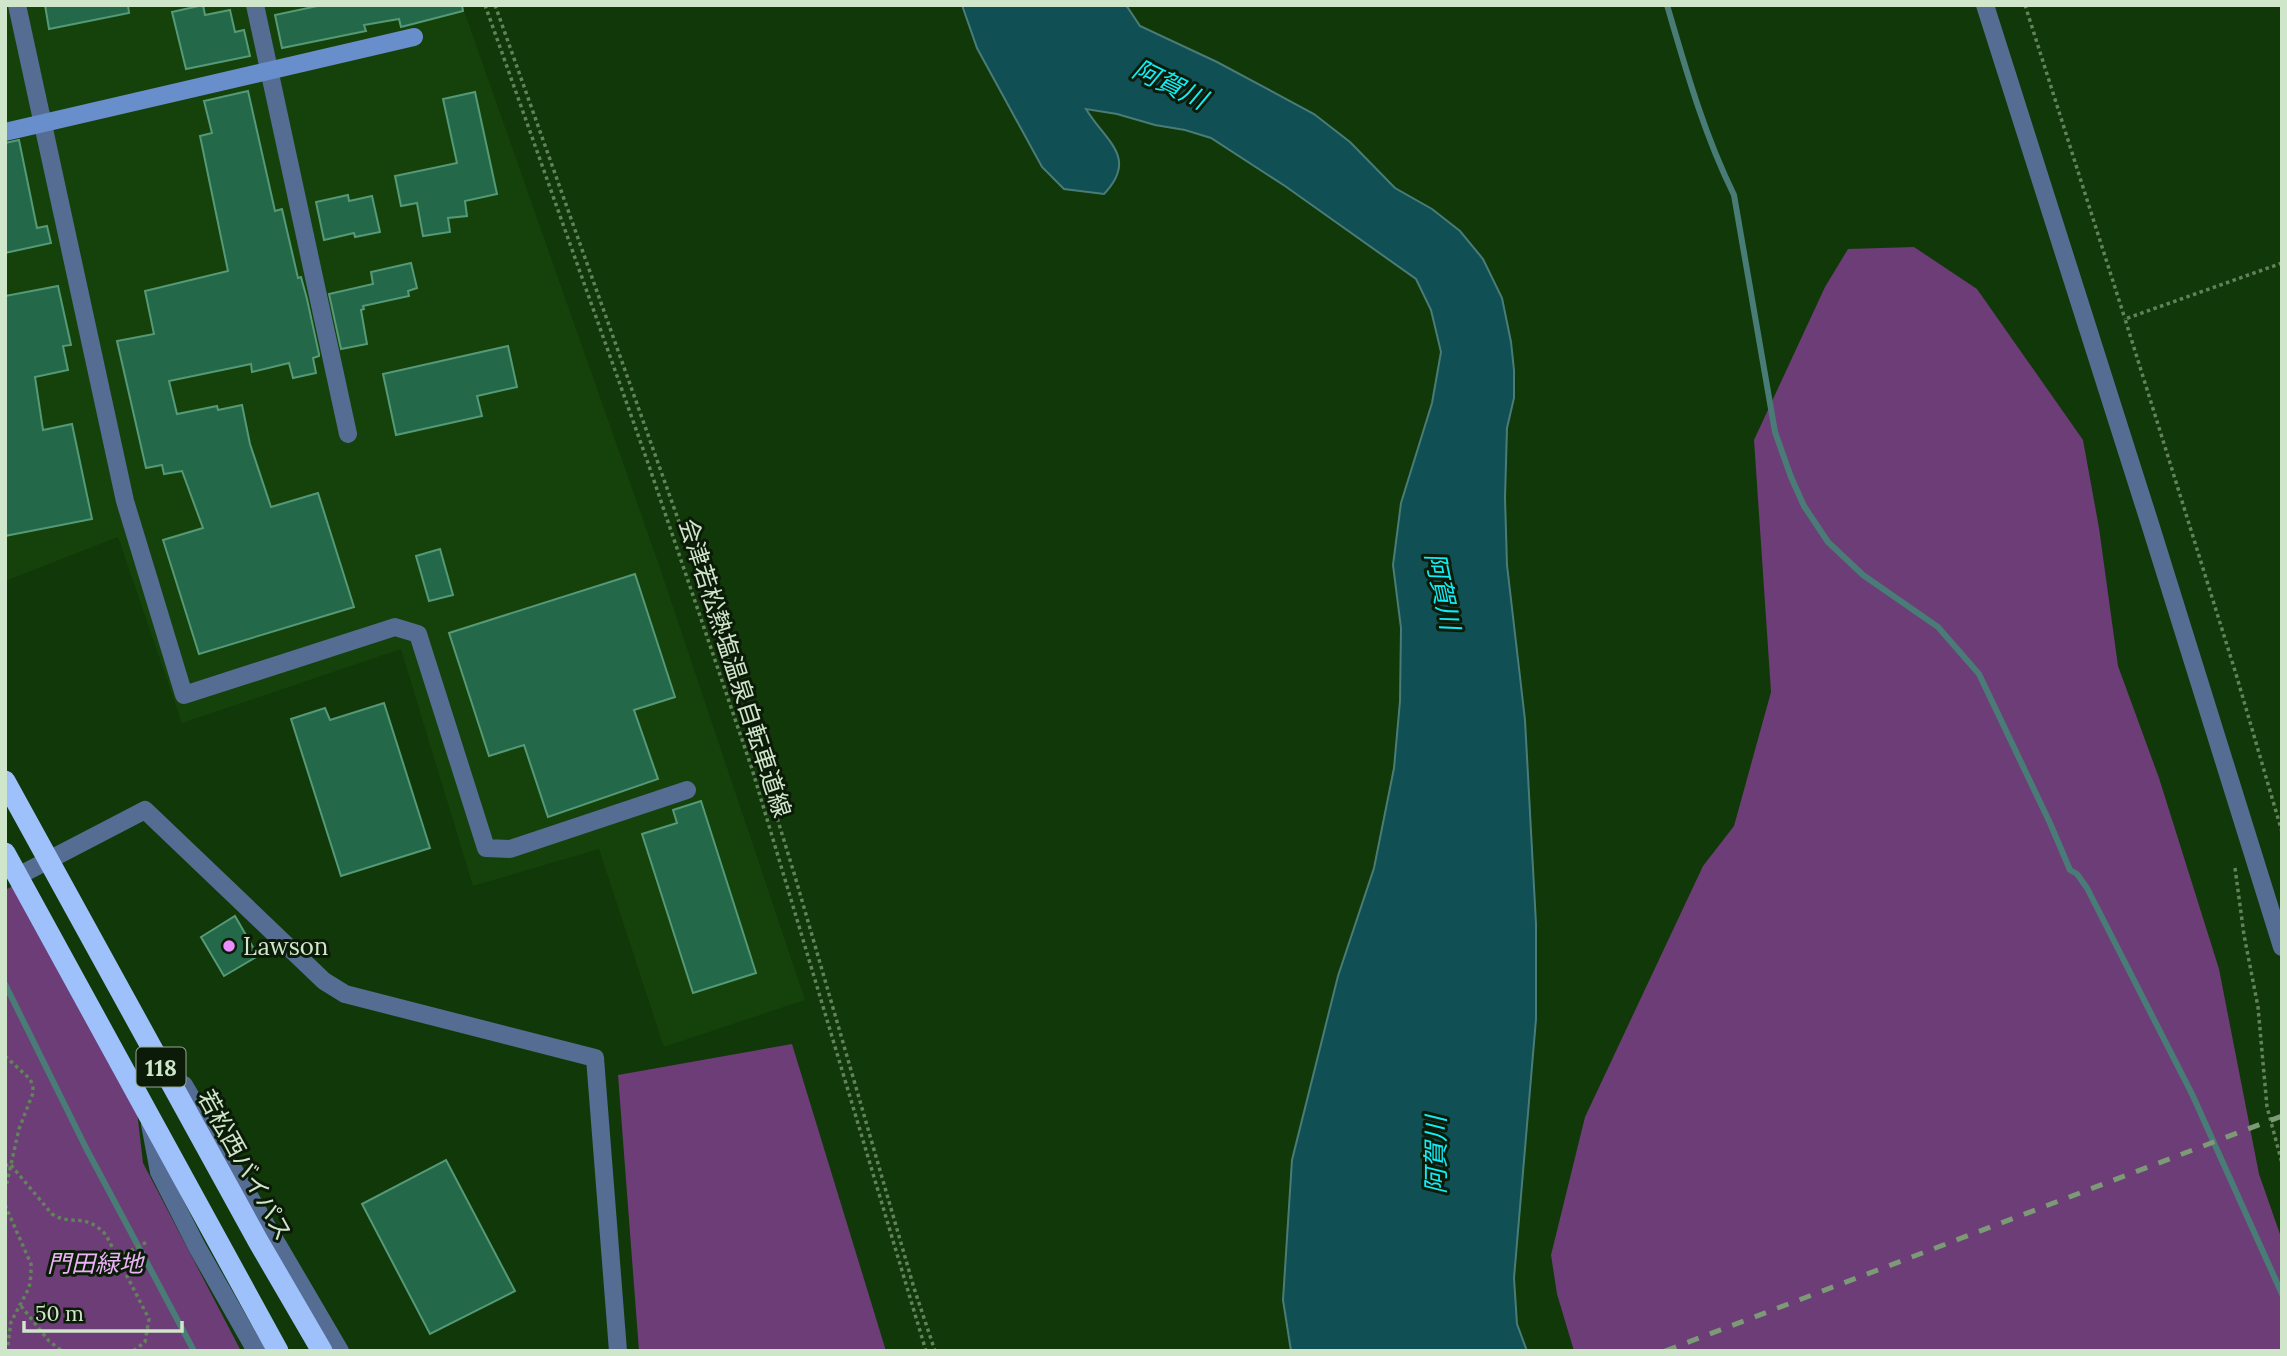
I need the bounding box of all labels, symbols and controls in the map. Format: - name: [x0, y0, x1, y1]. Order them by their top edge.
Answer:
- water label: 阿賀川: [1128, 52, 1215, 117]
- street label: 会津若松熱塩温泉自転車道線: [672, 515, 798, 821]
- water label: 阿賀川: [1419, 549, 1468, 636]
- place label: Lawson: [243, 931, 328, 962]
- marker: Lawson: [221, 938, 237, 954]
- road number: 118: [136, 1048, 186, 1086]
- street label: 若松西バイパス: [191, 1084, 299, 1246]
- water label: 阿賀川: [1419, 1113, 1452, 1194]
- park label: 門田緑地: [47, 1248, 146, 1279]
- scale bar: [24, 1290, 182, 1334]
- text: 50 m: [35, 1300, 84, 1327]

